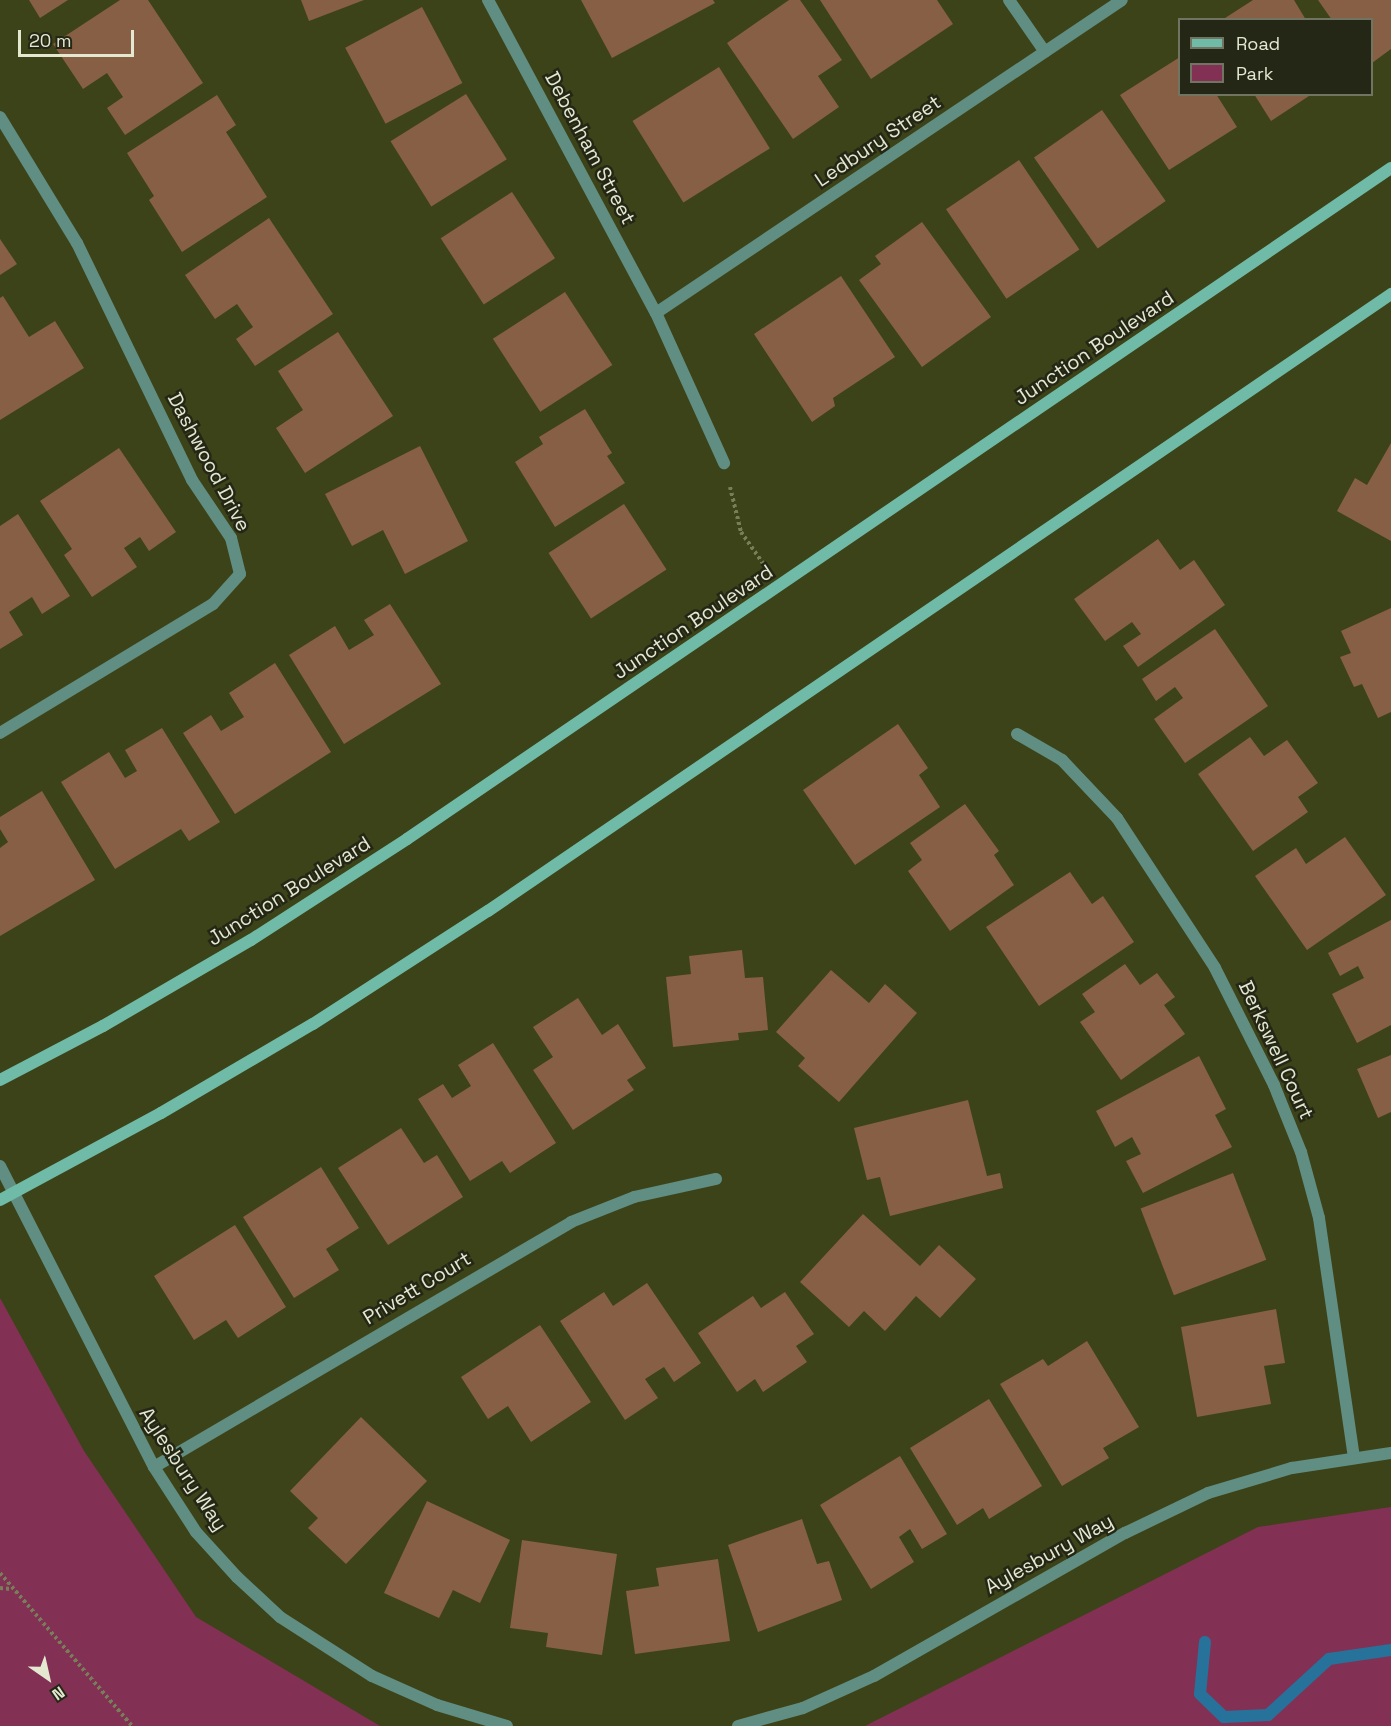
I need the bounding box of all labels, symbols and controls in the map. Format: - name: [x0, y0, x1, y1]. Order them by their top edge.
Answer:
- scale bar: [21, 18, 136, 56]
- legend: [1178, 18, 1373, 96]
- text: 20 m: [29, 29, 72, 52]
- text: Road: [1236, 32, 1280, 55]
- text: Park: [1236, 62, 1273, 85]
- street label: Debenham Street: [540, 68, 640, 228]
- street label: Ledbury Street: [810, 90, 946, 192]
- street label: Junction Boulevard: [1010, 286, 1178, 410]
- street label: Dashwood Drive: [162, 388, 256, 536]
- street label: Junction Boulevard: [609, 560, 777, 684]
- street label: Junction Boulevard: [203, 831, 375, 951]
- street label: Berkswell Court: [1233, 977, 1319, 1123]
- street label: Privett Court: [359, 1246, 475, 1330]
- street label: Aylesbury Way: [134, 1403, 232, 1535]
- street label: Aylesbury Way: [981, 1509, 1117, 1599]
- north arrow: [18, 1648, 78, 1708]
- text: N: [48, 1682, 69, 1705]

